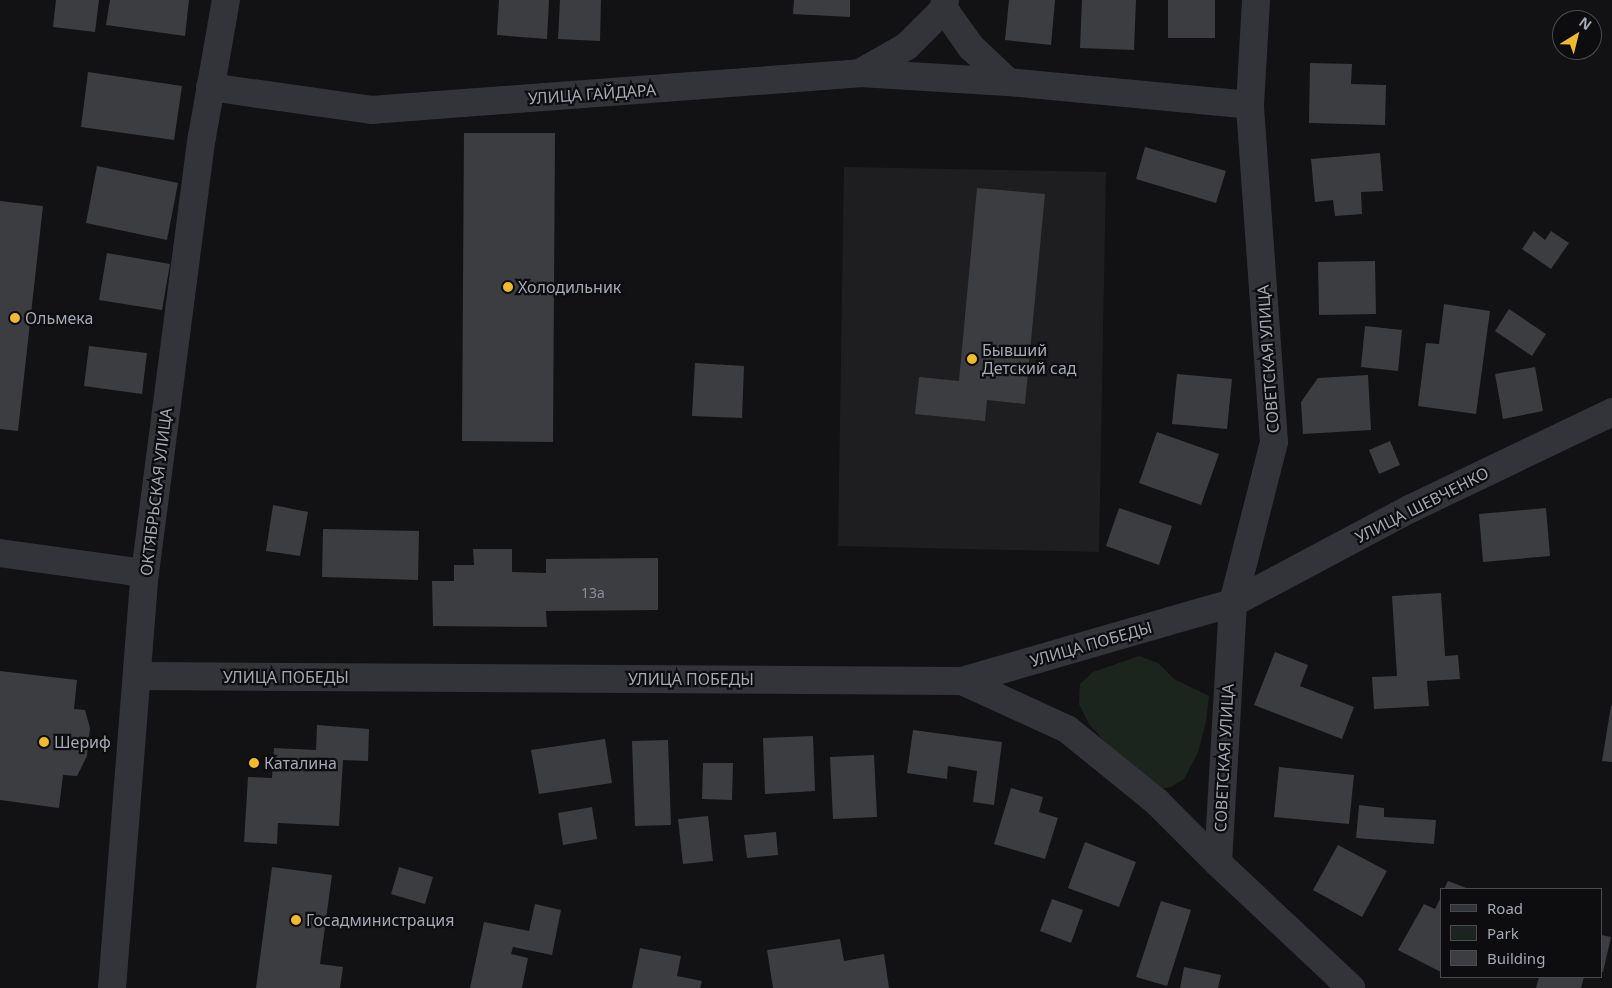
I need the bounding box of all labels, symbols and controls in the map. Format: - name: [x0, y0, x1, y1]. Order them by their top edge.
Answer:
- north arrow: [1552, 10, 1602, 60]
- text: N: [1575, 12, 1596, 34]
- street label: УЛИЦА ГАЙДАРА: [527, 80, 657, 108]
- place label: Холодильник: [518, 277, 621, 297]
- marker: Холодильник: [502, 281, 514, 293]
- street label: СОВЕТСКАЯ УЛИЦА: [1253, 284, 1283, 434]
- place label: Ольмека: [25, 308, 93, 328]
- marker: Ольмека: [9, 312, 21, 324]
- place label: Бывший Детский сад: [982, 340, 1077, 378]
- marker: Бывший Детский сад: [966, 353, 978, 365]
- street label: ОКТЯБРЬСКАЯ УЛИЦА: [136, 407, 176, 577]
- street label: УЛИЦА ШЕВЧЕНКО: [1352, 463, 1492, 547]
- house number: 13а: [581, 585, 605, 601]
- street label: УЛИЦА ПОБЕДЫ: [1028, 617, 1154, 671]
- street label: УЛИЦА ПОБЕДЫ: [223, 667, 349, 687]
- street label: УЛИЦА ПОБЕДЫ: [628, 669, 754, 689]
- street label: СОВЕТСКАЯ УЛИЦА: [1211, 683, 1237, 833]
- place label: Шериф: [54, 732, 111, 752]
- marker: Шериф: [38, 736, 50, 748]
- place label: Каталина: [264, 753, 337, 773]
- marker: Каталина: [248, 757, 260, 769]
- legend: [1440, 888, 1602, 978]
- text: Road: [1487, 898, 1523, 918]
- place label: Госадминистрация: [306, 910, 454, 930]
- marker: Госадминистрация: [290, 914, 302, 926]
- text: Park: [1487, 923, 1519, 943]
- text: Building: [1487, 948, 1545, 968]

